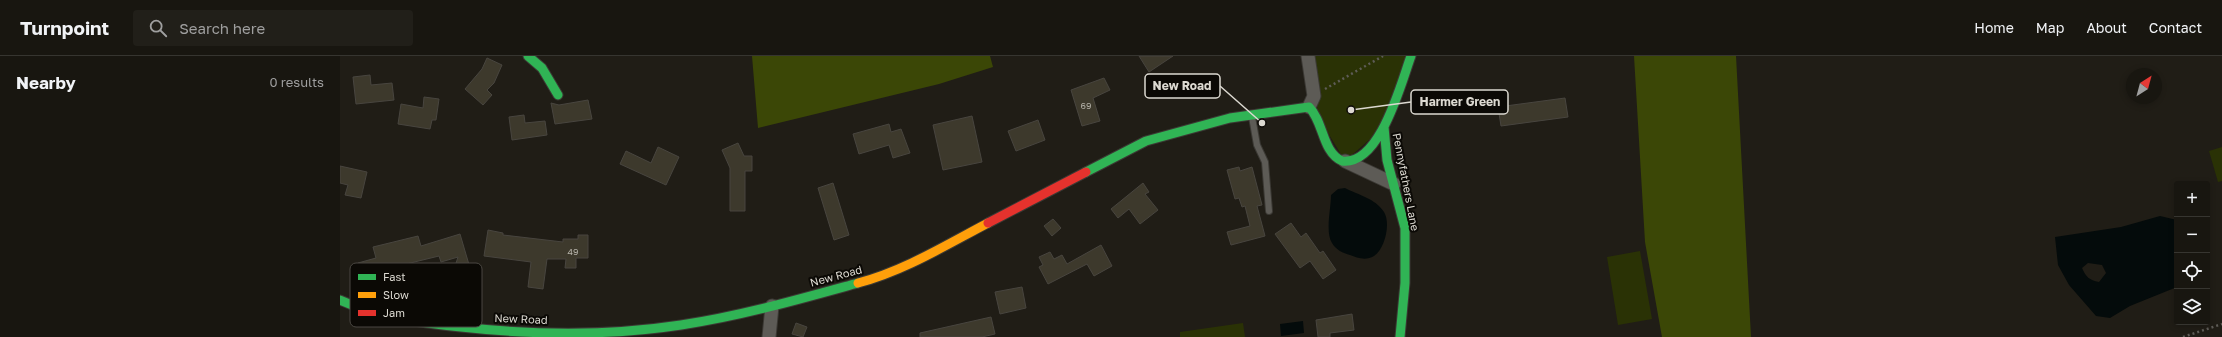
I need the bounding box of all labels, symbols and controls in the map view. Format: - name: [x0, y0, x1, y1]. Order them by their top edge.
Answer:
- search box: [133, 10, 413, 46]
- text: Turnpoint: [20, 16, 109, 39]
- icon: search: [147, 17, 169, 39]
- text: Search here: [179, 19, 265, 37]
- text: Home: [1974, 19, 2014, 36]
- text: Map: [2036, 19, 2064, 36]
- text: About: [2086, 19, 2127, 36]
- text: Contact: [2149, 19, 2202, 36]
- north arrow: [2126, 68, 2162, 104]
- text: Nearby: [16, 72, 76, 93]
- text: 0 results: [269, 74, 324, 90]
- callout: New Road: [1145, 74, 1220, 98]
- text: New Road: [1153, 78, 1211, 93]
- callout: Harmer Green: [1411, 90, 1508, 114]
- text: Harmer Green: [1420, 94, 1500, 109]
- house number: 69: [1081, 100, 1091, 111]
- street label: Pennyfathers Lane: [1391, 132, 1422, 232]
- map controls: [2174, 181, 2210, 325]
- button: +: [2174, 181, 2210, 217]
- button: −: [2174, 217, 2210, 253]
- house number: 49: [568, 246, 578, 257]
- button: locate: [2174, 253, 2210, 289]
- street label: New Road: [808, 262, 863, 289]
- legend: [350, 263, 482, 327]
- text: Fast: [383, 270, 406, 283]
- text: Slow: [383, 288, 409, 301]
- button: layers: [2174, 289, 2210, 325]
- text: Jam: [383, 306, 405, 319]
- street label: New Road: [494, 311, 548, 326]

